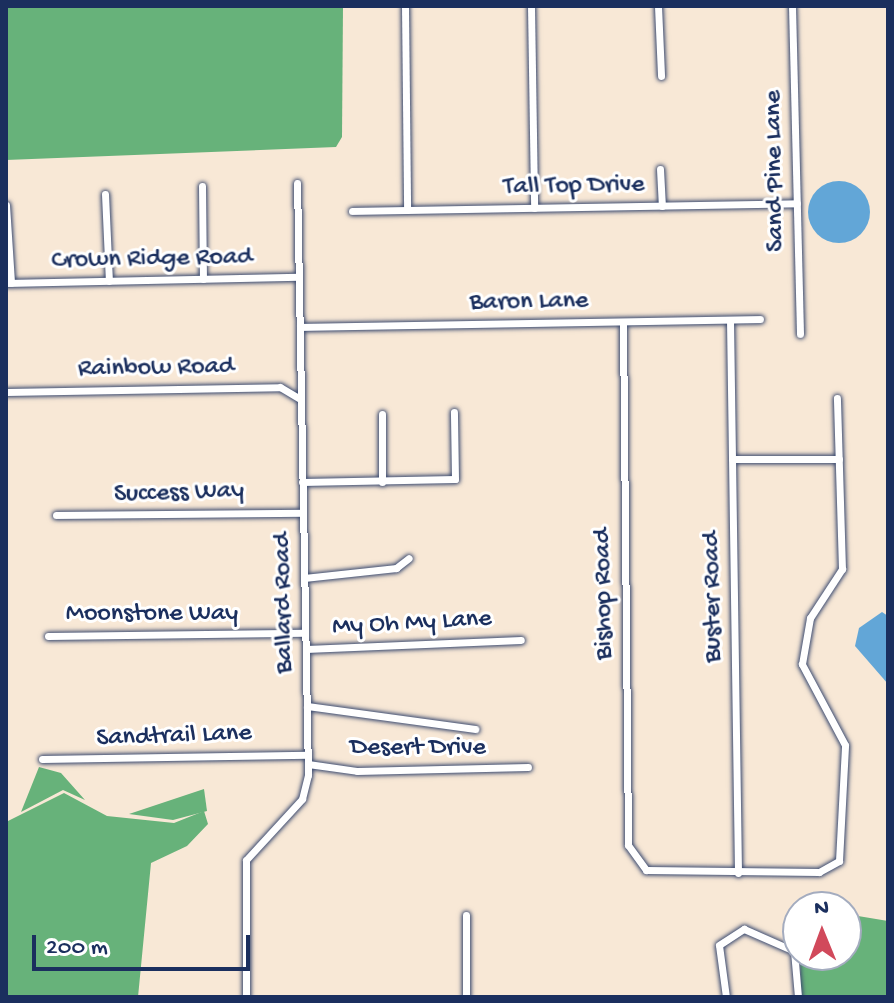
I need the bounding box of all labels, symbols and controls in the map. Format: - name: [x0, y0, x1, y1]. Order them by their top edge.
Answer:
- street label: Sand Pine Lane: [759, 90, 793, 252]
- street label: Tall Top Drive: [503, 170, 645, 204]
- street label: Crown Ridge Road: [51, 243, 253, 277]
- street label: Baron Lane: [469, 286, 589, 320]
- street label: Rainbow Road: [78, 352, 234, 386]
- street label: Success Way: [114, 476, 244, 512]
- street label: Bishop Road: [588, 528, 622, 660]
- street label: Buster Road: [697, 531, 731, 663]
- street label: Ballard Road: [268, 532, 302, 674]
- street label: Moonstone Way: [66, 599, 238, 631]
- street label: My Oh My Lane: [332, 604, 492, 644]
- street label: Sandtrail Lane: [96, 719, 252, 755]
- street label: Desert Drive: [350, 733, 486, 765]
- north arrow: [782, 891, 862, 971]
- text: N: [814, 896, 829, 922]
- scale bar: [36, 919, 254, 969]
- text: 200 m: [46, 934, 108, 963]

